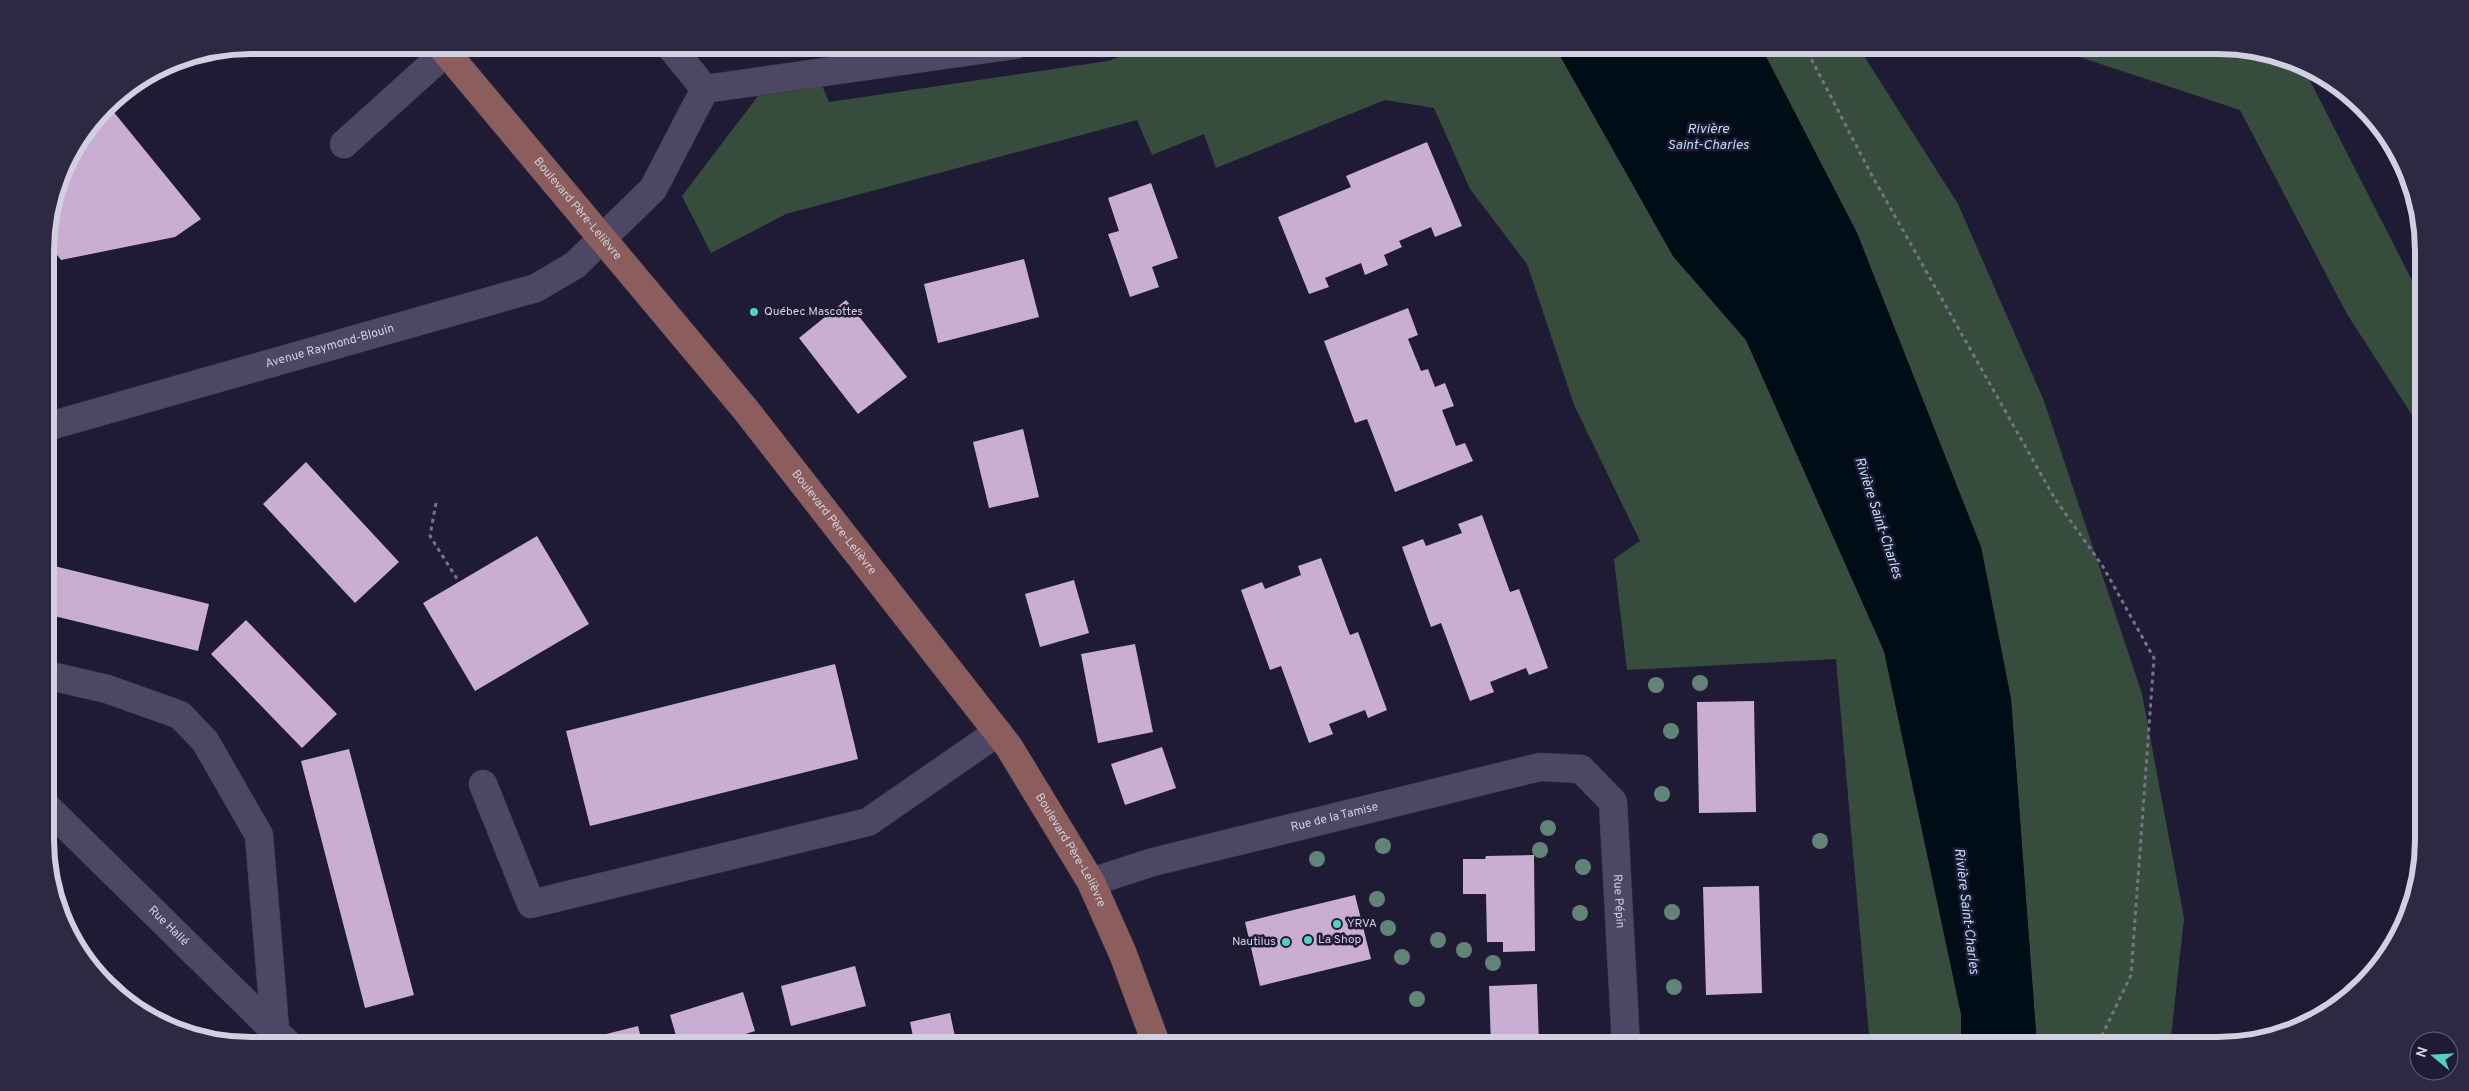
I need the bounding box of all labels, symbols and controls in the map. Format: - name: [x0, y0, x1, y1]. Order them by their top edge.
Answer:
- water label: Rivière Saint-Charles: [1667, 121, 1750, 154]
- street label: Boulevard Père-Lelièvre: [530, 154, 625, 264]
- place label: Québec Mascottes: [764, 304, 863, 320]
- marker: Québec Mascottes: [748, 306, 760, 318]
- street label: Avenue Raymond-Blouin: [263, 321, 396, 372]
- water label: Rivière Saint-Charles: [1850, 455, 1906, 582]
- street label: Boulevard Père-Lelièvre: [788, 467, 880, 578]
- street label: Boulevard Père-Lelièvre: [1031, 790, 1109, 910]
- street label: Rue de la Tamise: [1289, 799, 1380, 836]
- water label: Rivière Saint-Charles: [1950, 847, 1982, 976]
- street label: Rue Pépin: [1609, 874, 1628, 929]
- street label: Rue Hallé: [144, 903, 192, 950]
- place label: YRVA: [1347, 916, 1377, 932]
- marker: YRVA: [1331, 918, 1343, 930]
- place label: La Shop: [1318, 932, 1362, 948]
- place label: Nautilus: [1232, 934, 1276, 950]
- marker: La Shop: [1302, 934, 1314, 946]
- marker: Nautilus: [1280, 936, 1292, 948]
- north arrow: [2409, 1031, 2459, 1081]
- text: N: [2413, 1045, 2433, 1060]

